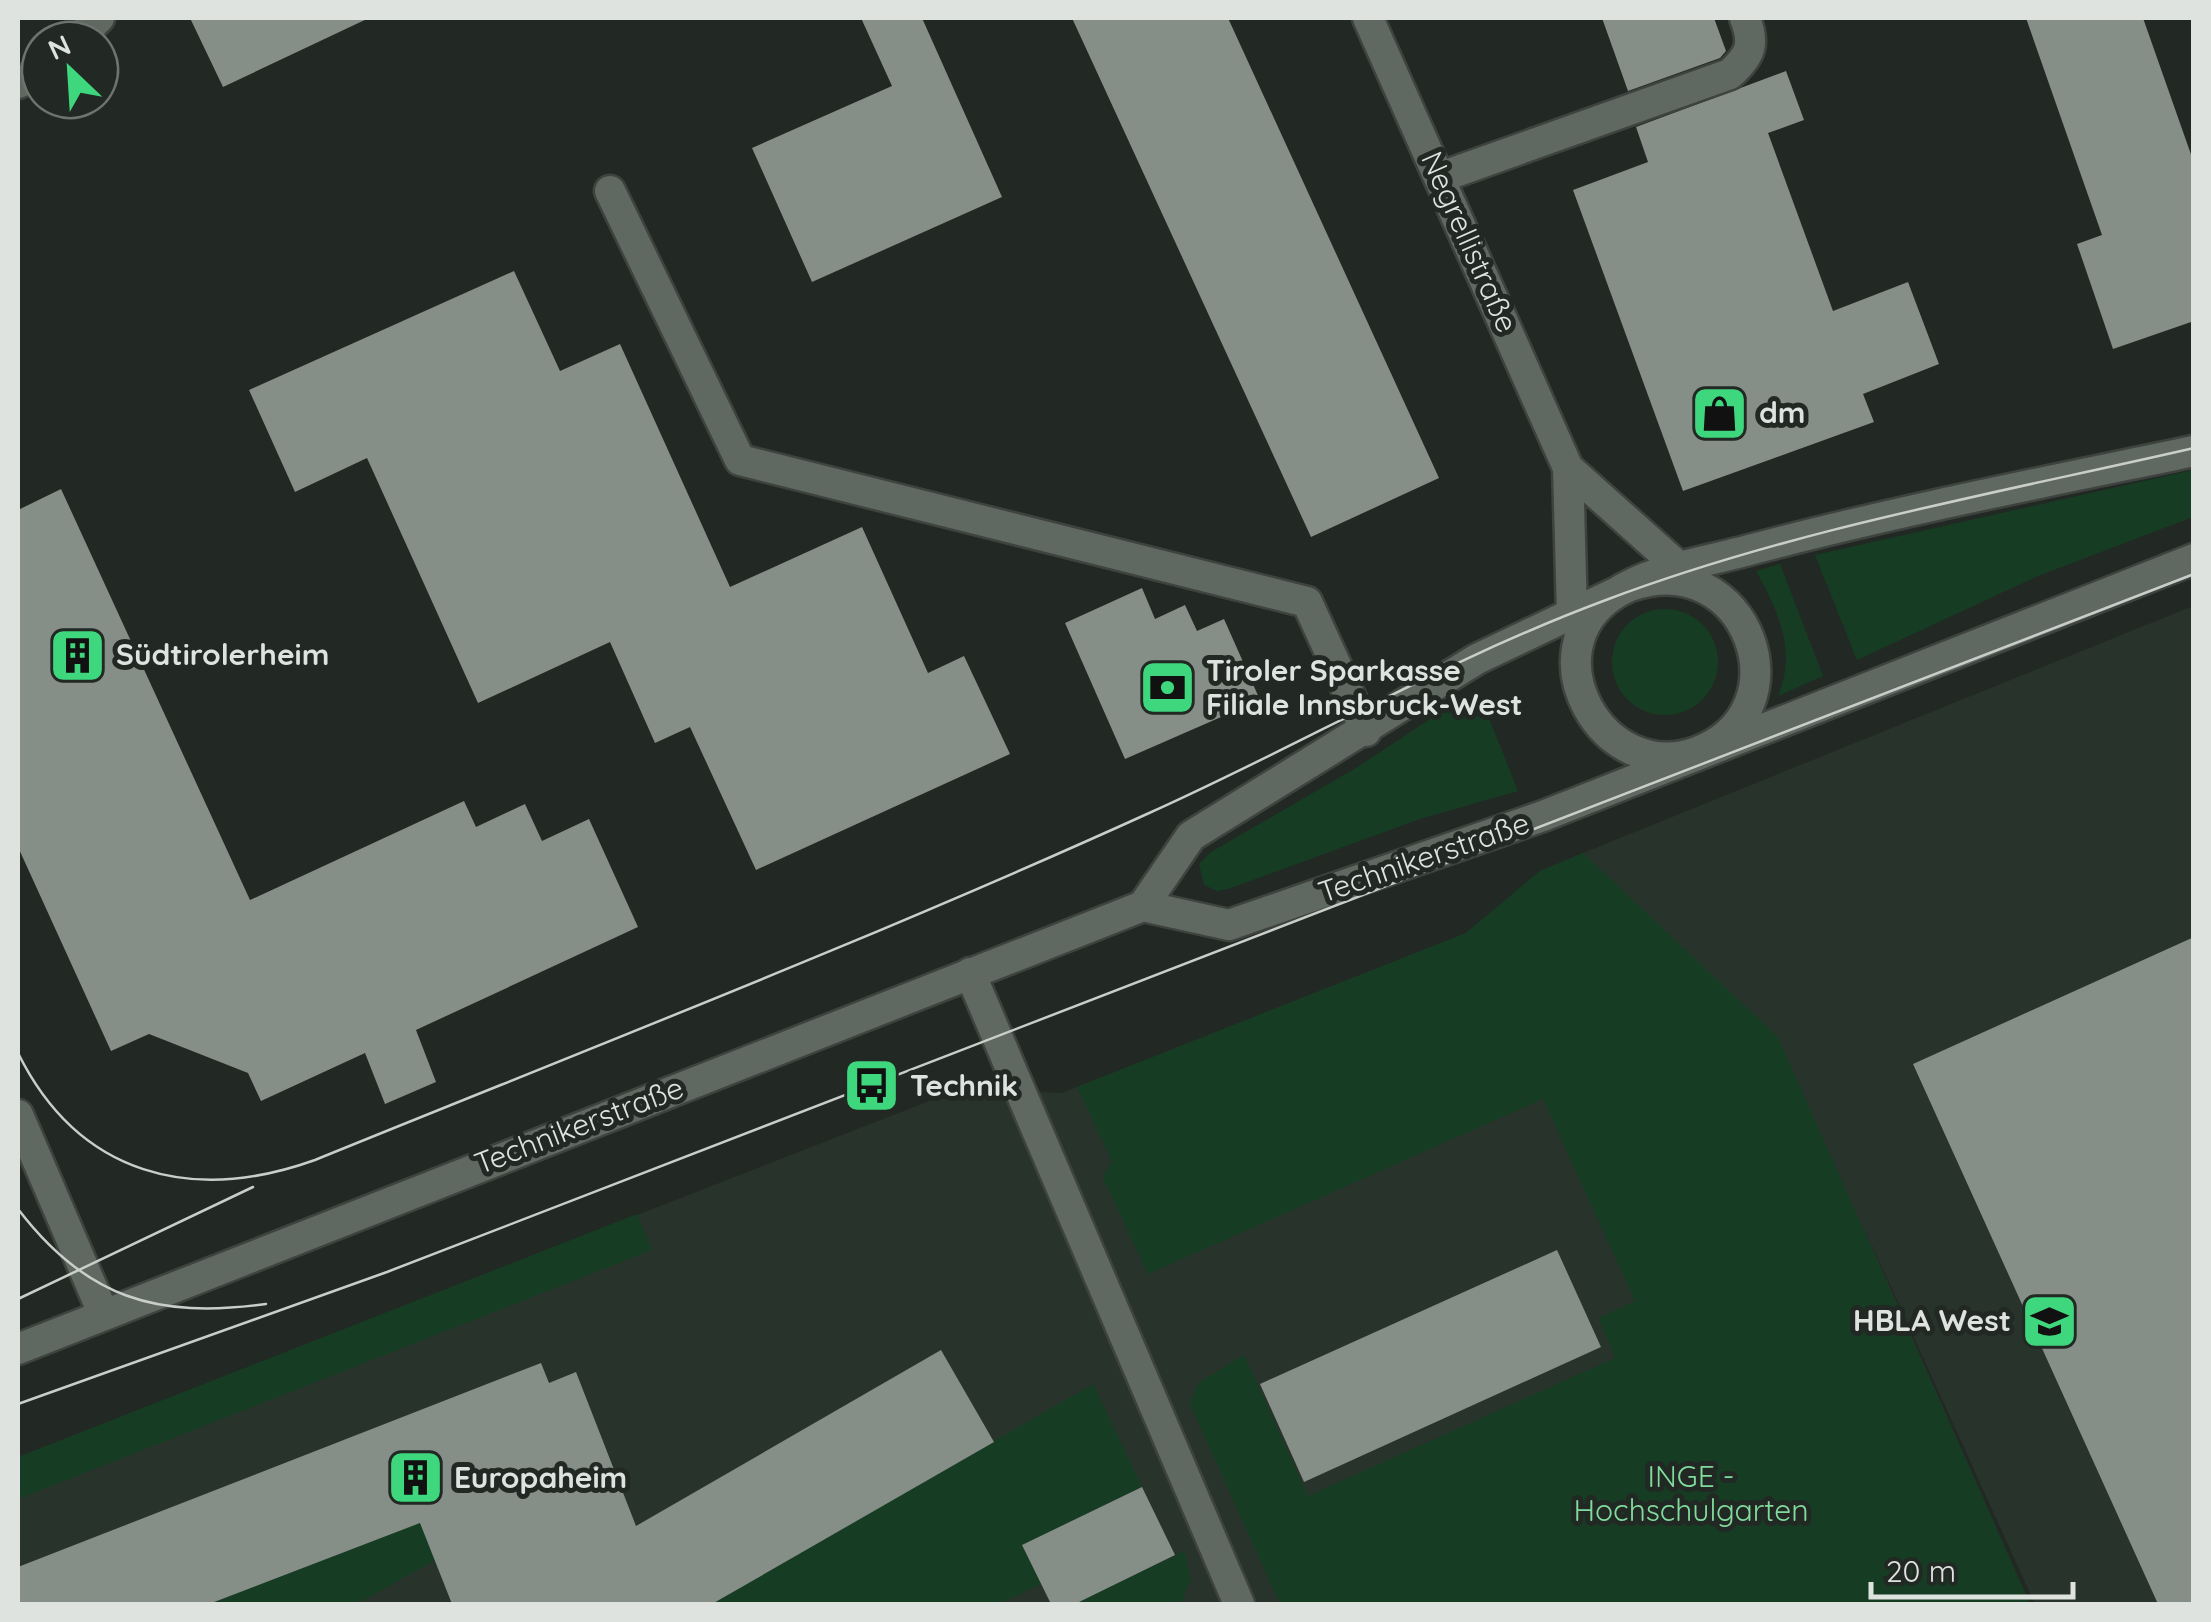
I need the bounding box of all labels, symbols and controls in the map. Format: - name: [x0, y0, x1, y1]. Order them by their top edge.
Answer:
- north arrow: [20, 20, 120, 120]
- text: N: [42, 27, 76, 67]
- street label: Negrellistraße: [1413, 145, 1527, 338]
- shop icon: dm: [1690, 383, 1750, 443]
- place label: dm: [1759, 393, 1806, 431]
- building icon: Südtirolerheim: [47, 625, 107, 685]
- place label: Südtirolerheim: [116, 635, 329, 673]
- place label: Tiroler Sparkasse Filiale Innsbruck-West: [1206, 651, 1523, 723]
- bank icon: Tiroler Sparkasse Filiale Innsbruck-West: [1137, 658, 1197, 718]
- street label: Technikerstraße: [1313, 803, 1534, 911]
- bus stop icon: Technik: [841, 1056, 901, 1116]
- place label: Technik: [910, 1066, 1018, 1104]
- street label: Technikerstraße: [469, 1068, 688, 1182]
- school or university icon: HBLA West: [2020, 1291, 2080, 1351]
- place label: HBLA West: [1853, 1301, 2011, 1339]
- building icon: Europaheim: [385, 1448, 445, 1508]
- park label: INGE - Hochschulgarten: [1573, 1457, 1809, 1529]
- place label: Europaheim: [454, 1458, 627, 1496]
- scale bar: [1871, 1537, 2074, 1599]
- text: 20 m: [1886, 1552, 1956, 1590]

